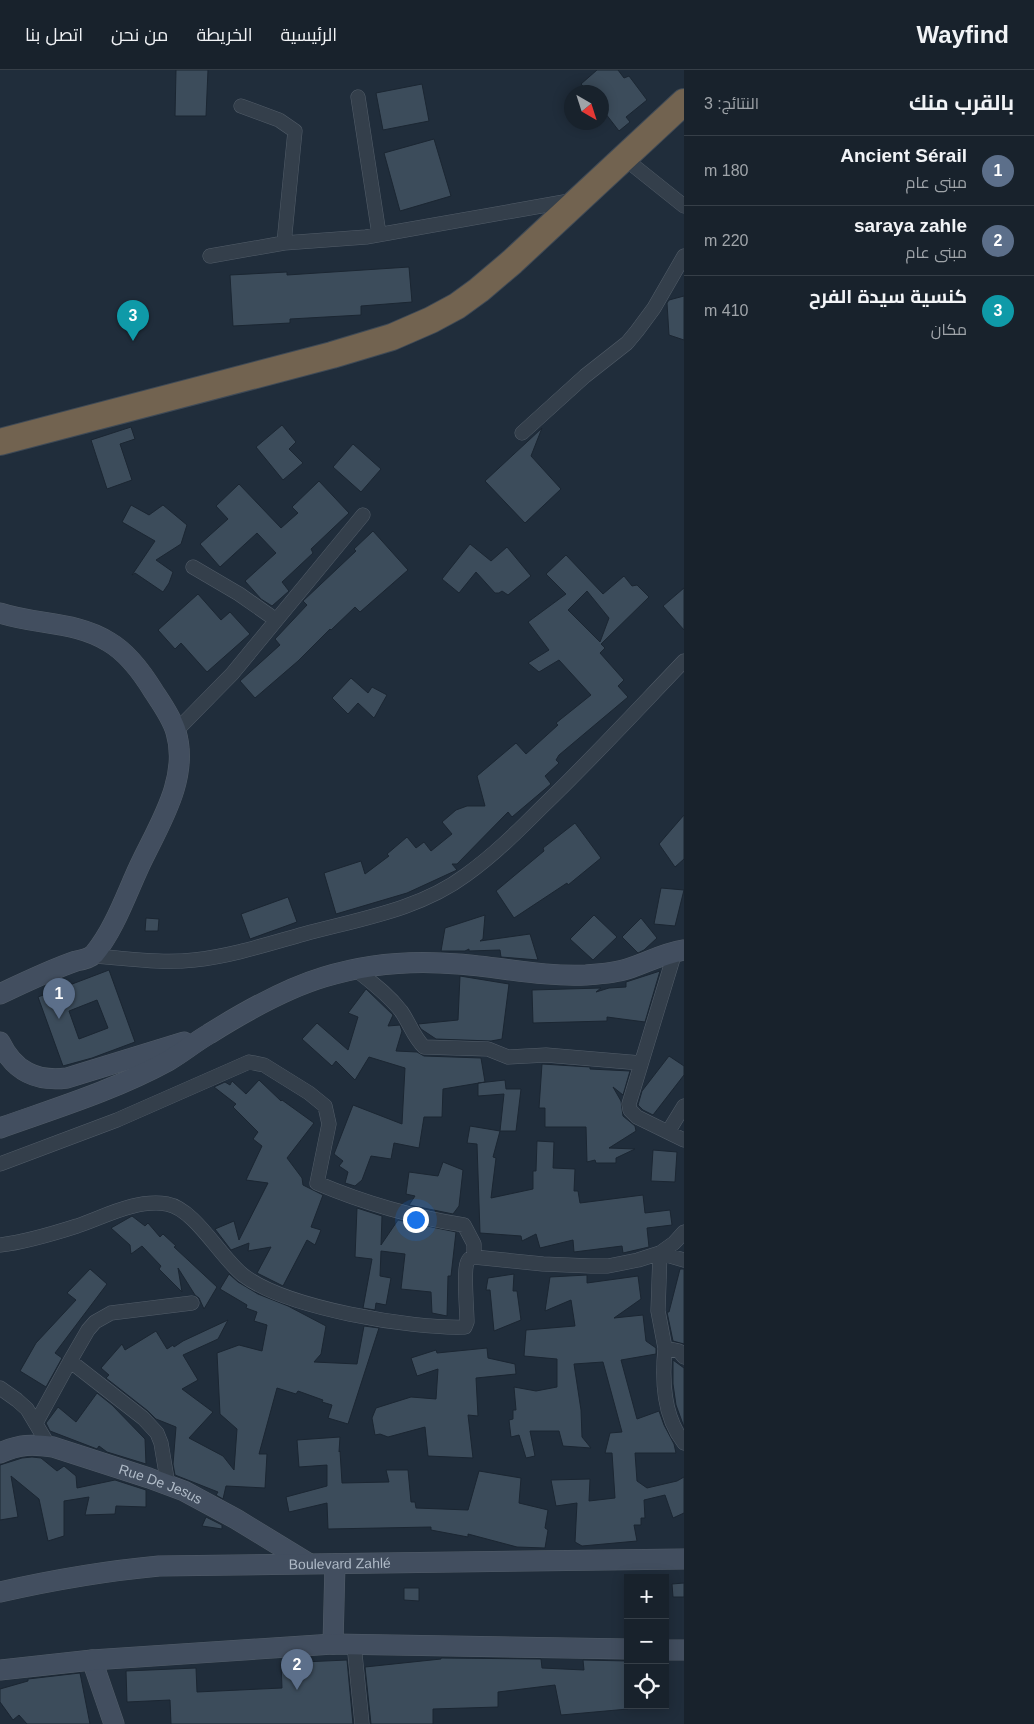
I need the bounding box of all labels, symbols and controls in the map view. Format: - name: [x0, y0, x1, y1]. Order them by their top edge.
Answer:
- text: Wayfind: [917, 21, 1009, 48]
- text: اتصل بنا: [25, 25, 83, 45]
- text: من نحن: [111, 25, 168, 45]
- text: الخريطة: [196, 25, 253, 45]
- text: الرئيسية: [281, 25, 337, 45]
- north arrow: [564, 85, 609, 130]
- text: بالقرب منك: [909, 91, 1014, 114]
- text: النتائج: 3: [704, 95, 759, 112]
- text: Ancient Sérail: [840, 145, 967, 166]
- text: 180 m: [704, 162, 748, 179]
- text: 1: [994, 162, 1002, 179]
- text: مبنى عام: [906, 174, 967, 191]
- text: saraya zahle: [854, 215, 967, 236]
- text: 220 m: [704, 232, 748, 249]
- text: 2: [994, 232, 1002, 249]
- text: مبنى عام: [906, 244, 967, 261]
- text: كنسية سيدة الفرح: [809, 286, 967, 307]
- pin: 3: [117, 300, 149, 341]
- text: 410 m: [704, 302, 748, 319]
- text: 3: [994, 302, 1002, 319]
- text: مكان: [931, 321, 967, 338]
- pin: 1: [43, 978, 75, 1019]
- your location: [403, 1207, 429, 1233]
- street label: Rue De Jesus: [117, 1461, 205, 1507]
- street label: Boulevard Zahlé: [289, 1555, 391, 1572]
- map controls: [624, 1574, 669, 1709]
- button: +: [624, 1574, 669, 1619]
- button: −: [624, 1619, 669, 1664]
- pin: 2: [281, 1649, 313, 1690]
- button: locate: [624, 1664, 669, 1709]

